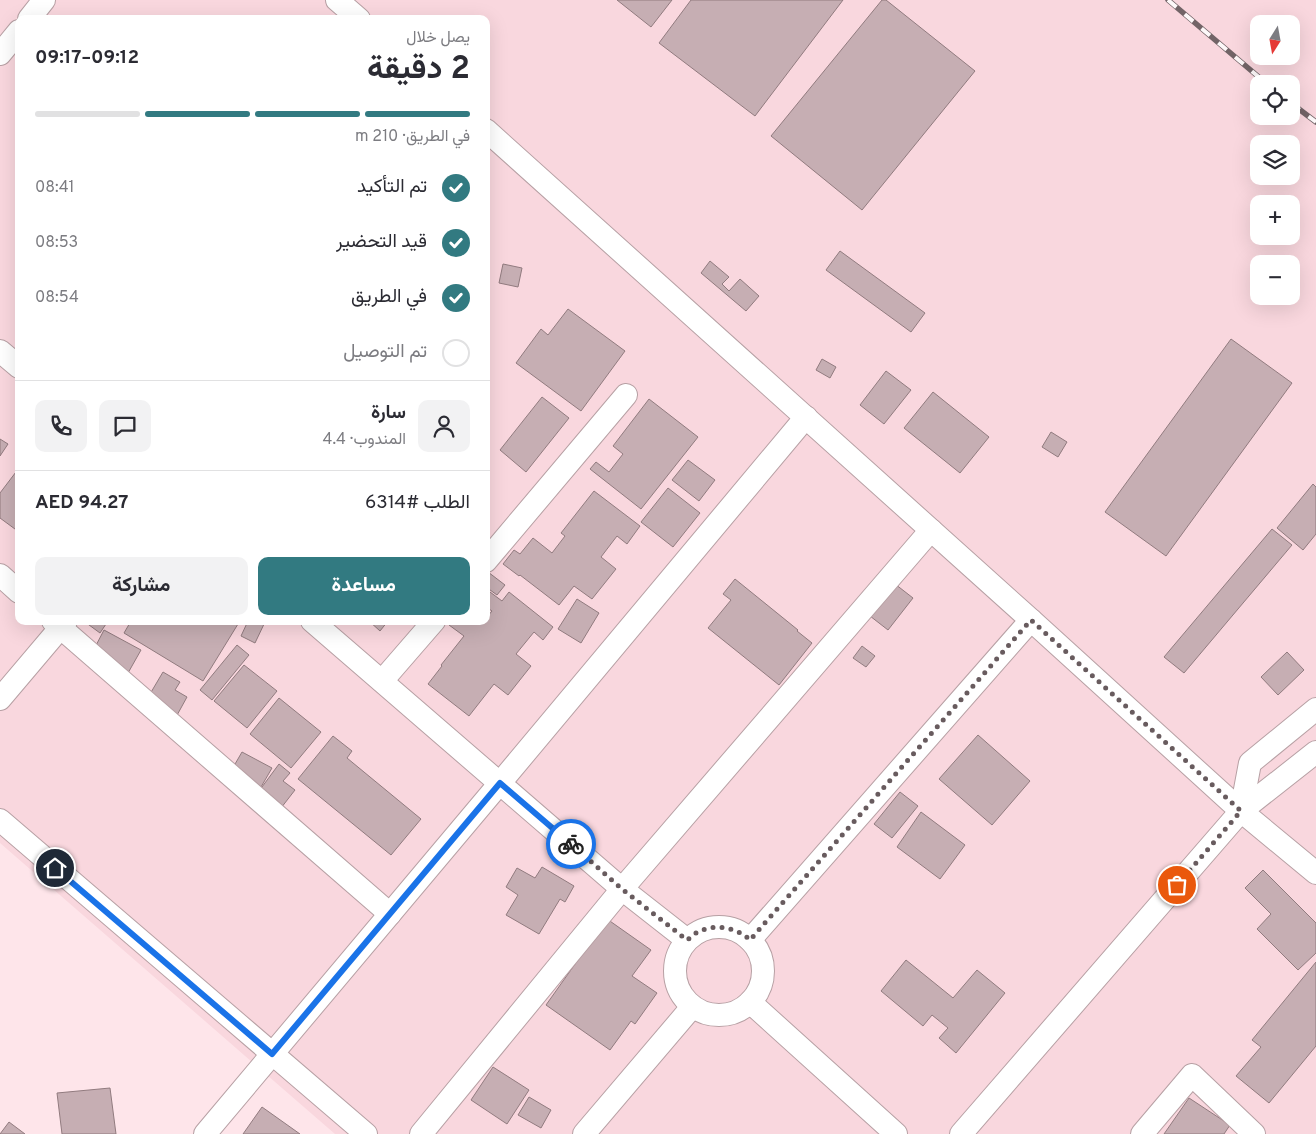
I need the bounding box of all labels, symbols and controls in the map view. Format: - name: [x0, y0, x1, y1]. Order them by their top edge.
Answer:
- north arrow: [1250, 15, 1300, 65]
- map controls: [1250, 15, 1300, 305]
- text: يصل خلال: [406, 28, 470, 48]
- text: 09:12–09:17: [35, 46, 139, 70]
- text: 2 دقيقة: [367, 50, 470, 90]
- button: locate: [1250, 75, 1300, 125]
- text: في الطريق · 210 m: [355, 127, 470, 147]
- button: layers: [1250, 135, 1300, 185]
- icon: check: [442, 174, 470, 202]
- text: تم التأكيد: [357, 175, 427, 199]
- text: 08:41: [35, 178, 75, 198]
- button: +: [1250, 195, 1300, 245]
- icon: check: [442, 229, 470, 257]
- text: قيد التحضير: [336, 230, 427, 254]
- text: 08:53: [35, 233, 78, 253]
- button: −: [1250, 255, 1300, 305]
- icon: check: [442, 284, 470, 312]
- text: في الطريق: [351, 285, 427, 309]
- text: 08:54: [35, 288, 79, 308]
- text: تم التوصيل: [343, 340, 427, 364]
- button: phone: [35, 400, 87, 452]
- button: chat: [99, 400, 151, 452]
- button: person: [418, 400, 470, 452]
- text: سارة: [371, 401, 406, 425]
- text: المندوب · 4.4: [323, 430, 406, 450]
- text: AED 94.27: [35, 491, 129, 515]
- text: الطلب #6314: [365, 491, 470, 515]
- button: مشاركة: [35, 557, 248, 615]
- button: مساعدة: [258, 557, 470, 615]
- courier: [546, 819, 596, 869]
- icon: bike: [557, 830, 585, 858]
- pin: [34, 847, 76, 889]
- icon: home: [41, 854, 69, 882]
- pin: [1156, 864, 1198, 906]
- icon: bag: [1163, 871, 1191, 899]

